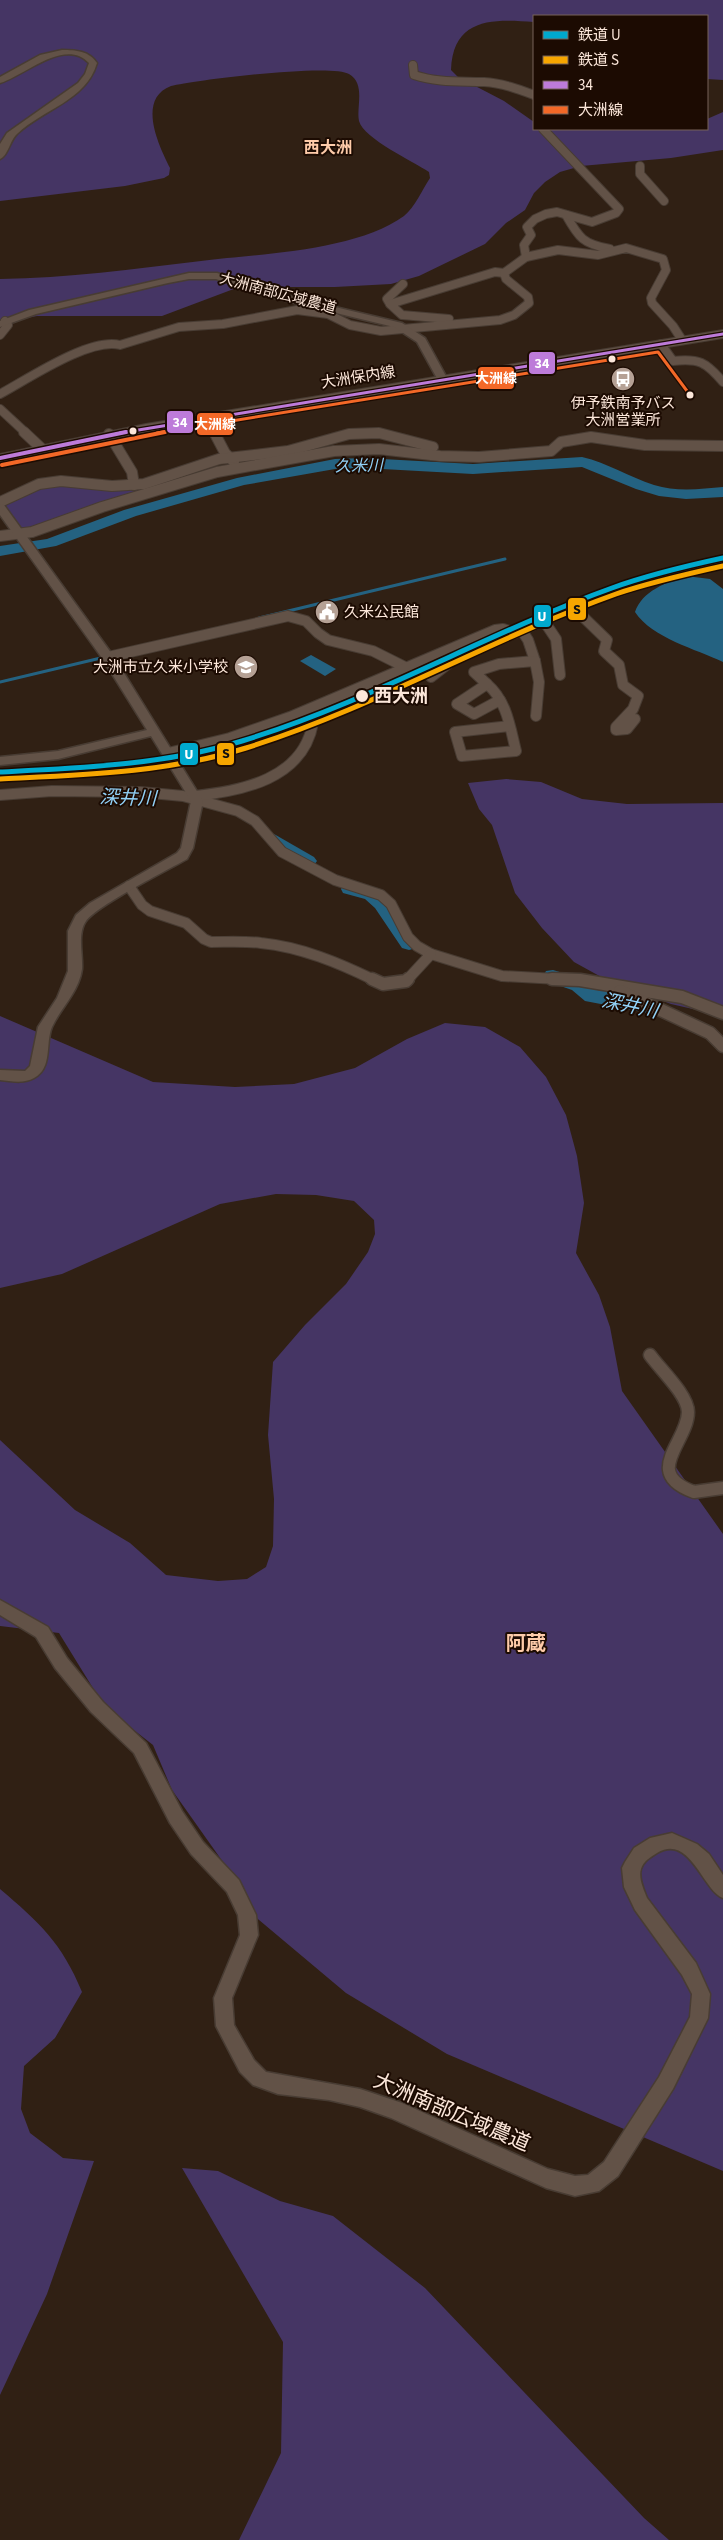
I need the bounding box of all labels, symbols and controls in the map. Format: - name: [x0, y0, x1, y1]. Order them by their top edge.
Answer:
- legend: [533, 15, 708, 130]
- text: 鉄道 U: [578, 25, 621, 46]
- text: 鉄道 S: [578, 50, 619, 71]
- text: 34: [578, 75, 593, 96]
- text: 大洲線: [578, 100, 623, 121]
- district label: 西大洲: [304, 137, 352, 159]
- street label: 大洲南部広域農道: [217, 268, 339, 319]
- line badge: 34: [528, 351, 556, 375]
- text: 34: [535, 354, 550, 374]
- unlabelled marker: [607, 354, 617, 364]
- street label: 大洲保内線: [319, 361, 397, 394]
- line badge: 大洲線: [477, 366, 515, 390]
- bus stop icon: 伊予鉄南予バス 大洲営業所: [610, 366, 636, 392]
- text: 大洲線: [475, 369, 517, 389]
- unlabelled marker: [685, 390, 695, 400]
- place label: 伊予鉄南予バス 大洲営業所: [570, 393, 676, 431]
- line badge: 34: [166, 410, 194, 434]
- line badge: 大洲線: [196, 412, 234, 436]
- text: 34: [173, 413, 188, 433]
- text: 大洲線: [194, 415, 236, 435]
- unlabelled marker: [128, 426, 138, 436]
- water label: 久米川: [335, 455, 385, 477]
- line badge: S: [567, 597, 587, 621]
- public building icon: 久米公民館: [314, 599, 340, 625]
- text: S: [573, 600, 581, 620]
- place label: 久米公民館: [344, 602, 419, 623]
- line badge: U: [533, 604, 552, 628]
- text: U: [537, 607, 547, 627]
- school or university icon: 大洲市立久米小学校: [233, 654, 259, 680]
- place label: 大洲市立久米小学校: [93, 657, 228, 678]
- place label: 西大洲: [374, 684, 428, 709]
- marker: 西大洲: [354, 688, 370, 704]
- line badge: U: [179, 742, 199, 766]
- line badge: S: [216, 742, 235, 766]
- text: S: [222, 744, 230, 764]
- text: U: [184, 745, 194, 765]
- water label: 深井川: [99, 784, 159, 813]
- water label: 深井川: [599, 987, 662, 1026]
- district label: 阿蔵: [506, 1630, 546, 1658]
- street label: 大洲南部広域農道: [369, 2065, 535, 2159]

